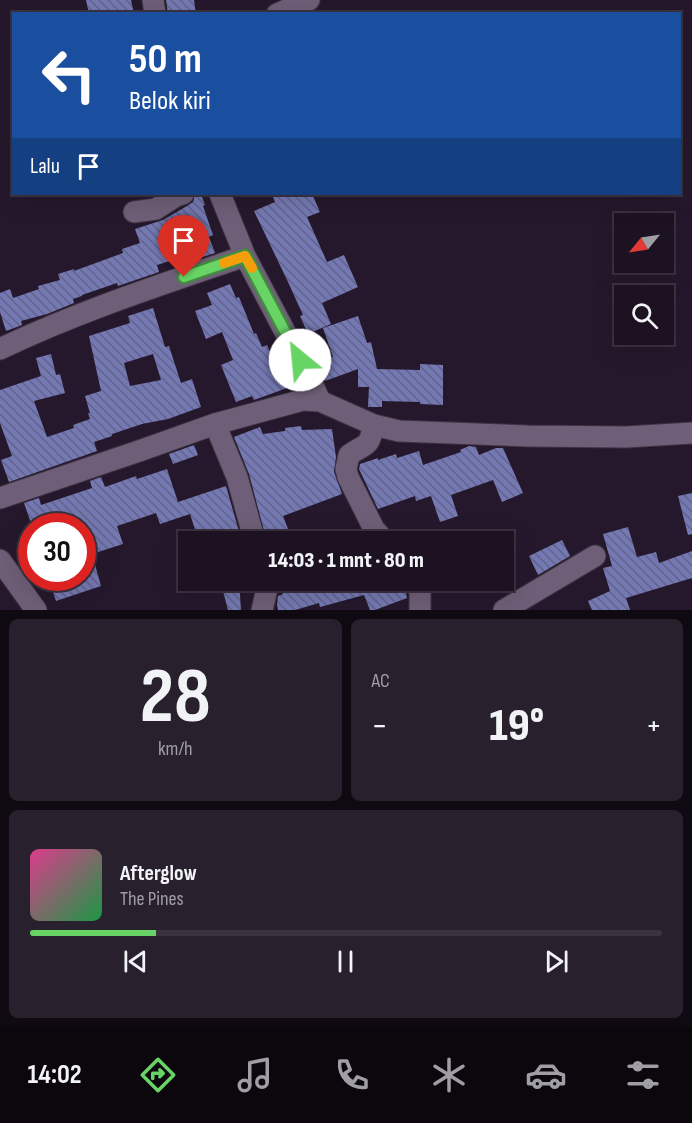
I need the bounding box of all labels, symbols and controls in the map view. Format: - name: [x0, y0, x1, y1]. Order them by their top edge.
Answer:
- text: 50 m: [129, 34, 202, 85]
- icon: left: [30, 36, 108, 114]
- text: Belok kiri: [129, 85, 211, 117]
- icon: arrive: [72, 150, 105, 183]
- text: Lalu: [30, 153, 60, 180]
- north arrow: [614, 213, 674, 273]
- map controls: [614, 213, 674, 345]
- pin: [158, 215, 209, 277]
- icon: arrive: [167, 224, 200, 257]
- button: search: [614, 285, 674, 345]
- position arrow: [268, 328, 332, 392]
- speed limit sign: 30: [18, 513, 96, 591]
- text: 14:03 · 1 mnt · 80 m: [268, 547, 424, 574]
- text: 28: [140, 651, 211, 744]
- text: AC: [372, 669, 390, 693]
- text: 19°: [489, 699, 544, 754]
- text: −: [372, 706, 388, 746]
- text: +: [646, 706, 662, 746]
- text: km/h: [158, 737, 193, 761]
- text: Afterglow: [120, 860, 197, 887]
- text: The Pines: [120, 887, 184, 911]
- icon: previous: [119, 945, 152, 978]
- icon: pause: [329, 945, 362, 978]
- icon: next: [540, 945, 573, 978]
- icon: directions: [137, 1054, 179, 1096]
- icon: music: [234, 1054, 276, 1096]
- icon: phone: [331, 1054, 373, 1096]
- icon: climate: [428, 1054, 470, 1096]
- icon: car: [525, 1054, 567, 1096]
- icon: filters: [622, 1054, 664, 1096]
- text: 14:02: [28, 1059, 82, 1091]

